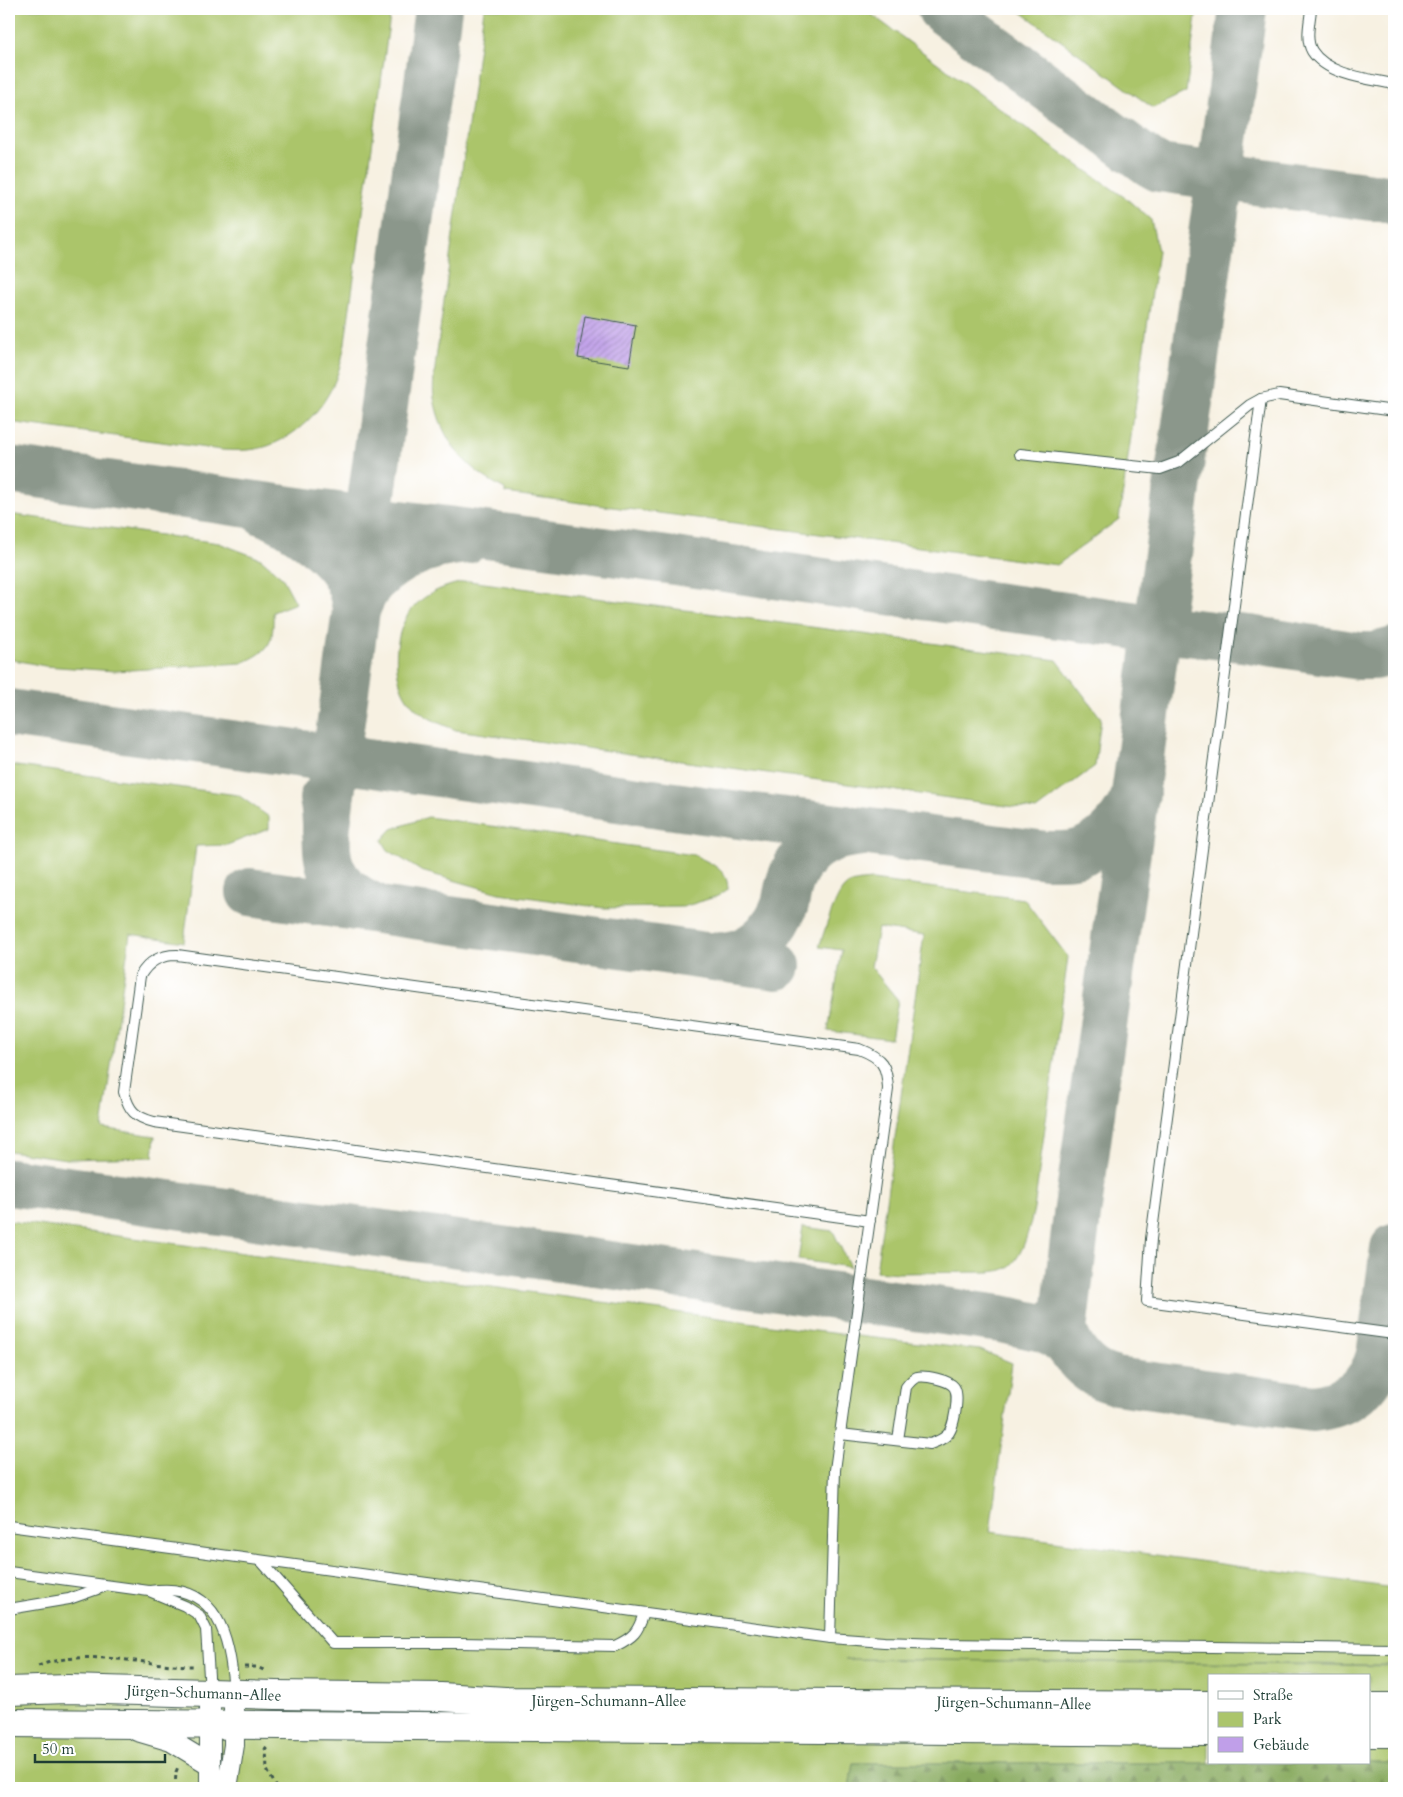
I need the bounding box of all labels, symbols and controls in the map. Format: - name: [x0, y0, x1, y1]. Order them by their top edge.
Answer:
- legend: [1208, 1674, 1370, 1764]
- street label: Jürgen-Schumann-Allee: [124, 1680, 282, 1706]
- text: Straße: [1253, 1685, 1293, 1705]
- street label: Jürgen-Schumann-Allee: [530, 1691, 687, 1711]
- street label: Jürgen-Schumann-Allee: [934, 1692, 1092, 1714]
- text: Park: [1253, 1709, 1282, 1729]
- scale bar: [35, 1732, 165, 1764]
- text: Gebäude: [1253, 1735, 1310, 1755]
- text: 50 m: [42, 1739, 74, 1759]

